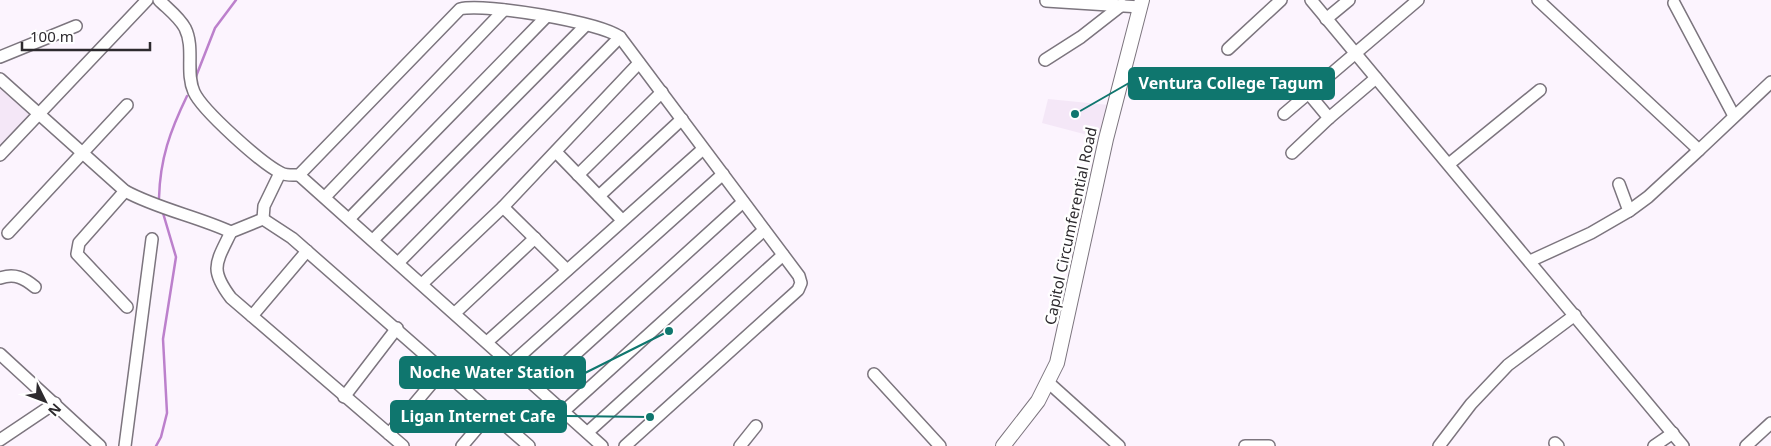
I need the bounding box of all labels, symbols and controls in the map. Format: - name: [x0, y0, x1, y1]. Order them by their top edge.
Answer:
- scale bar: [22, 20, 150, 52]
- text: 100 m: [30, 26, 74, 46]
- callout: Ventura College Tagum: [1129, 68, 1334, 99]
- text: Ventura College Tagum: [1139, 72, 1323, 94]
- street label: Capitol Circumferential Road: [1039, 125, 1101, 327]
- callout: Noche Water Station: [400, 357, 585, 388]
- text: Noche Water Station: [409, 361, 575, 383]
- north arrow: [20, 376, 70, 426]
- text: N: [44, 399, 66, 421]
- callout: Ligan Internet Cafe: [391, 401, 566, 432]
- text: Ligan Internet Cafe: [401, 405, 555, 427]

